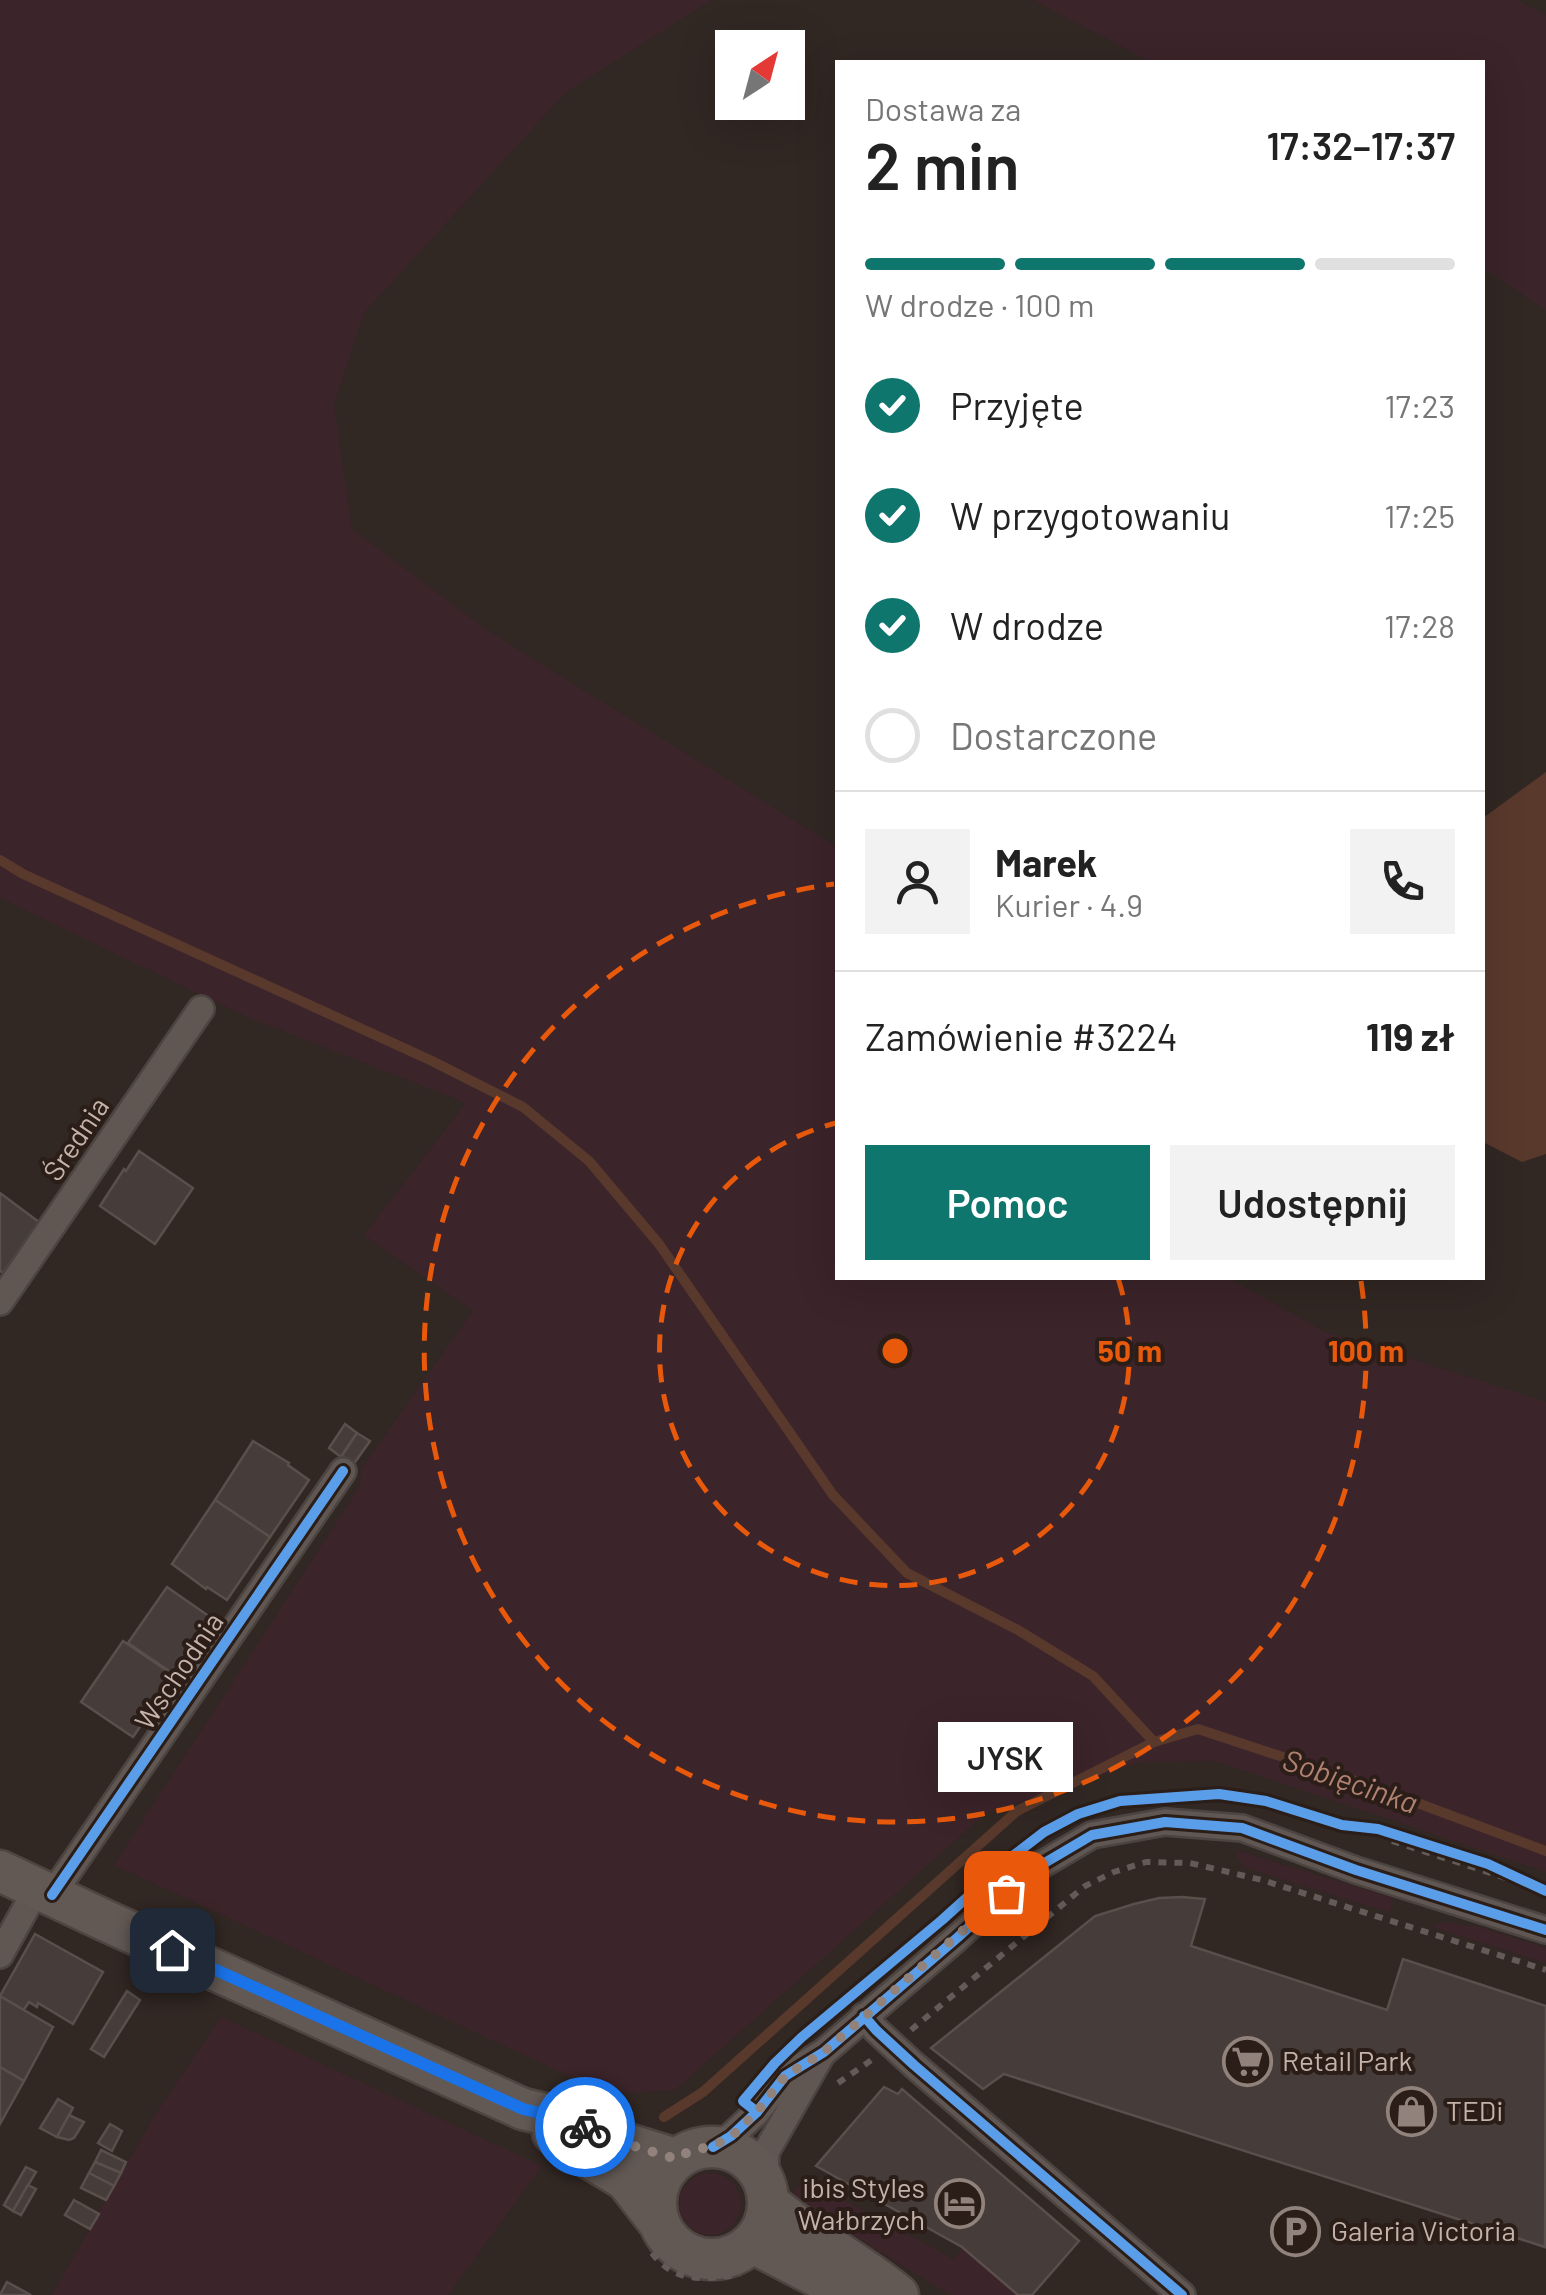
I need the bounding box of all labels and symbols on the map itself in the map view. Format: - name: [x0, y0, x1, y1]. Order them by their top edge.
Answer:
- north arrow: [715, 30, 805, 120]
- street label: Średnia: [35, 1090, 115, 1187]
- text: 50 m: [1098, 1332, 1162, 1368]
- text: 100 m: [1328, 1332, 1404, 1368]
- centre of rings: [877, 1333, 913, 1369]
- street label: Wschodnia: [127, 1605, 230, 1736]
- callout: JYSK: [938, 1723, 1074, 1793]
- water label: Sobięcinka: [1279, 1740, 1423, 1820]
- pin: [964, 1851, 1049, 1936]
- pin: [130, 1908, 215, 1993]
- supermarket icon: Retail Park: [1221, 2035, 1273, 2087]
- place label: Retail Park: [1282, 2043, 1412, 2077]
- courier: [535, 2077, 635, 2177]
- shop icon: TEDi: [1385, 2085, 1437, 2137]
- place label: TEDi: [1446, 2093, 1503, 2127]
- place label: ibis Styles Wałbrzych: [798, 2170, 925, 2236]
- hotel icon: ibis Styles Wałbrzych: [934, 2178, 986, 2230]
- parking icon: Galeria Victoria: [1270, 2205, 1322, 2257]
- place label: Galeria Victoria: [1331, 2213, 1516, 2247]

